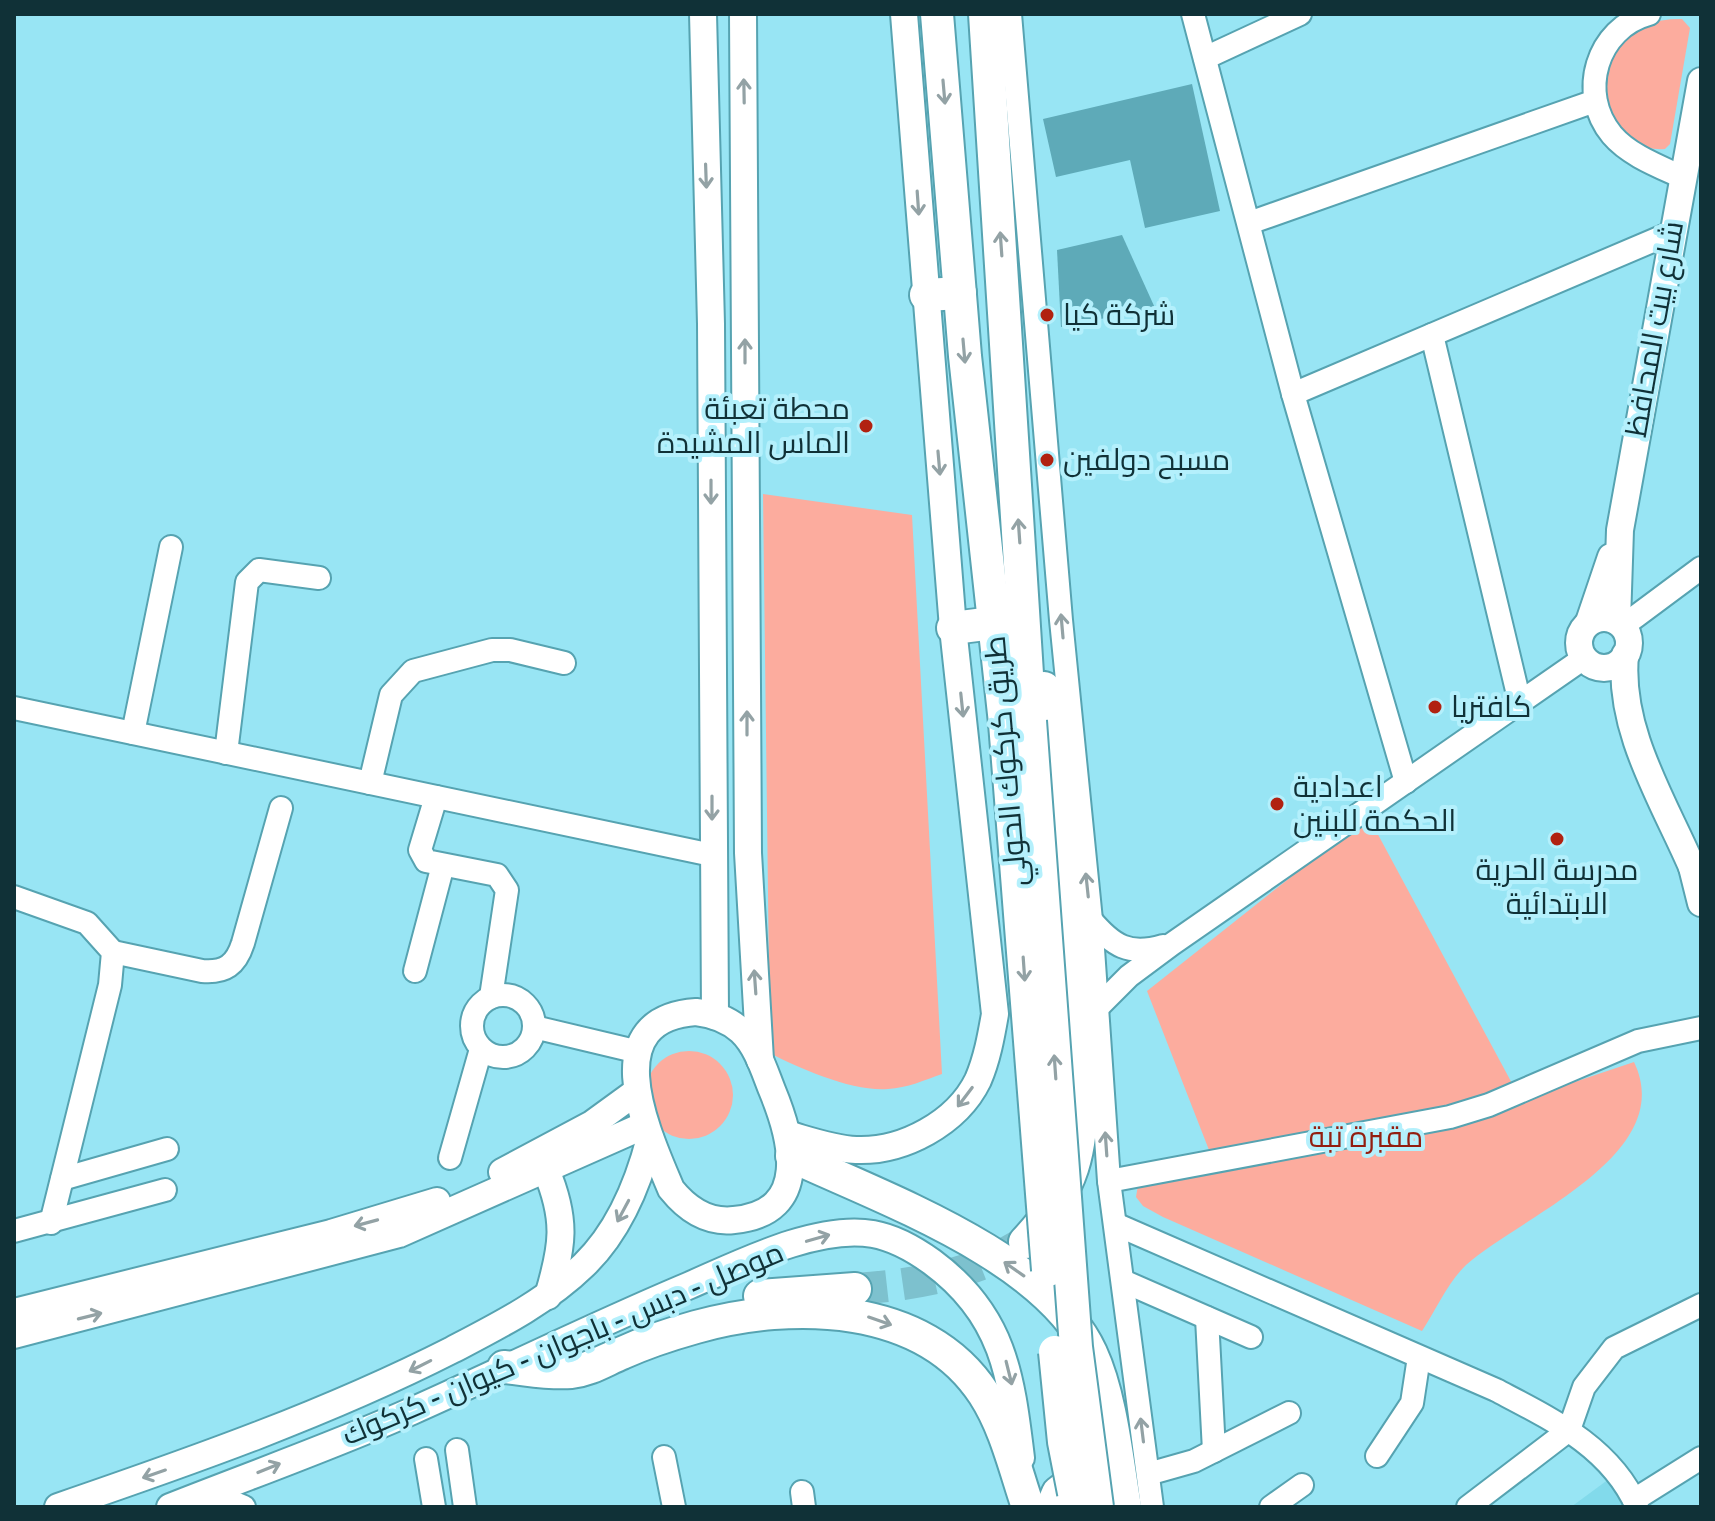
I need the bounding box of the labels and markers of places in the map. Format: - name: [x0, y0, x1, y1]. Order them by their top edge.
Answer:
- place label: شركة كيا: [1063, 297, 1175, 334]
- marker: شركة كيا: [1038, 306, 1056, 324]
- place label: محطة تعبئة الماس المشيدة: [657, 391, 850, 462]
- marker: محطة تعبئة الماس المشيدة: [857, 417, 875, 435]
- place label: مسبح دولفين: [1063, 442, 1230, 480]
- marker: مسبح دولفين: [1038, 451, 1056, 469]
- place label: کافتریا: [1451, 689, 1532, 726]
- marker: کافتریا: [1426, 698, 1444, 716]
- place label: اعدادية الحكمة للبنين: [1293, 769, 1456, 840]
- marker: اعدادية الحكمة للبنين: [1268, 795, 1286, 813]
- marker: مدرسة الحرية الابتدائية: [1548, 830, 1566, 848]
- place label: مدرسة الحرية الابتدائية: [1475, 852, 1639, 923]

